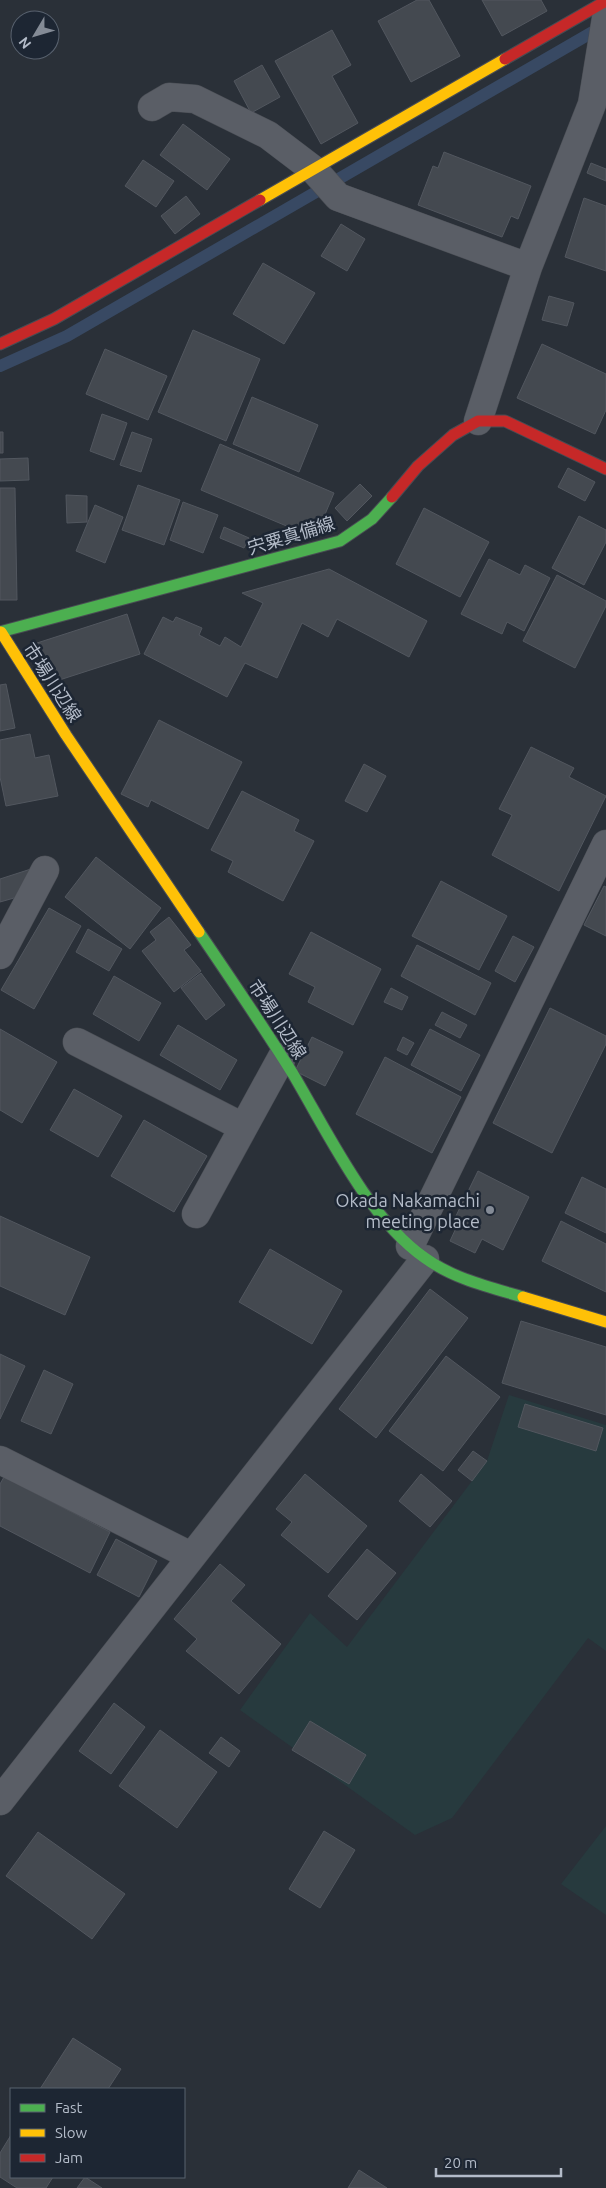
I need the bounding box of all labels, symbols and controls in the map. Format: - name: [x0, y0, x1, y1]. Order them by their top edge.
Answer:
- north arrow: [10, 10, 60, 60]
- text: N: [15, 34, 34, 52]
- street label: 宍粟真備線: [245, 512, 337, 558]
- street label: 市場川辺線: [20, 639, 86, 725]
- street label: 市場川辺線: [245, 976, 311, 1062]
- place label: Okada Nakamachi meeting place: [336, 1190, 480, 1231]
- marker: Okada Nakamachi meeting place: [484, 1204, 496, 1216]
- legend: [10, 2088, 185, 2178]
- text: Fast: [55, 2099, 83, 2116]
- text: Slow: [55, 2124, 88, 2141]
- scale bar: [436, 2146, 561, 2178]
- text: Jam: [55, 2149, 83, 2166]
- text: 20 m: [444, 2154, 477, 2171]

